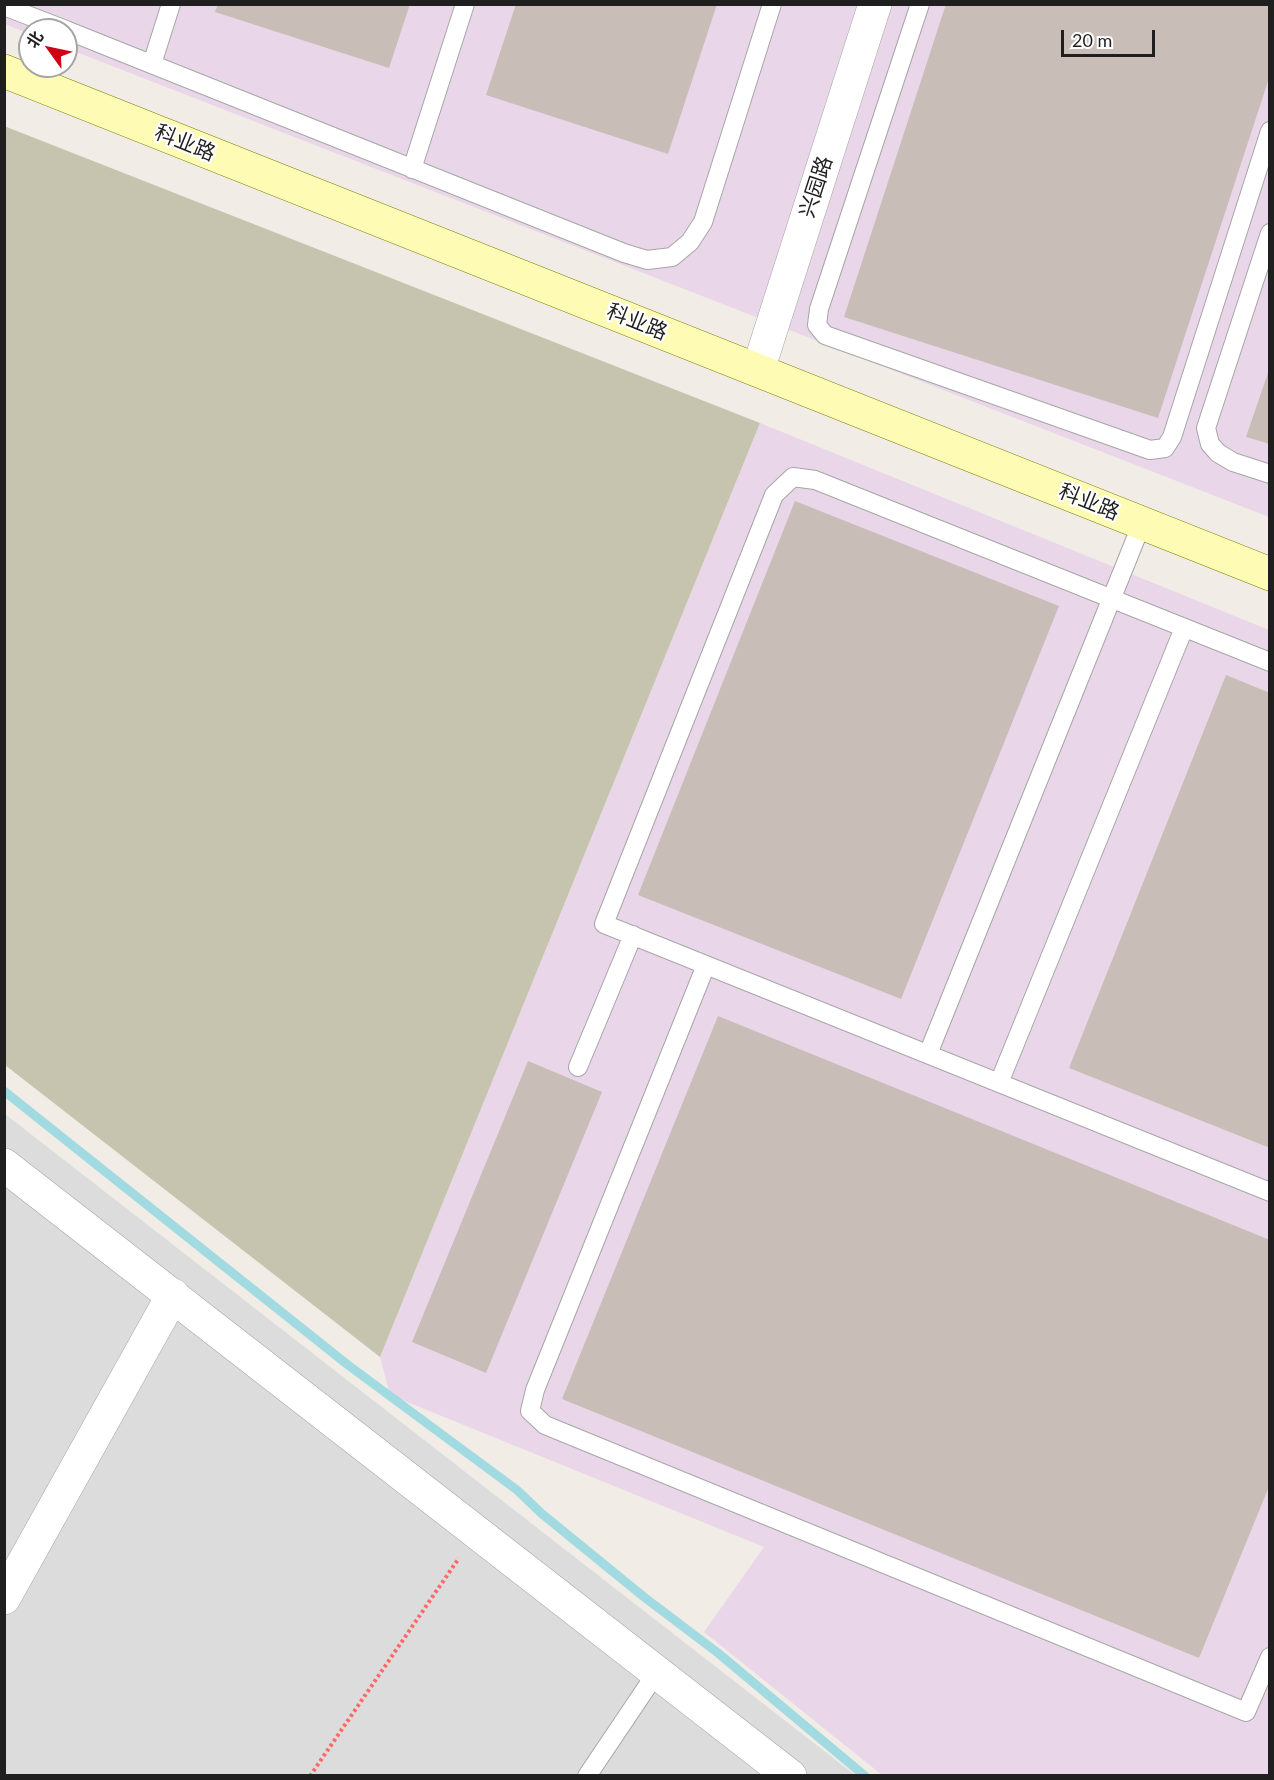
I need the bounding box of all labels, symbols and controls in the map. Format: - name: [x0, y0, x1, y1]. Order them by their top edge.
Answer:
- north arrow: [18, 18, 78, 78]
- scale bar: [1064, 18, 1158, 56]
- text: 北: [22, 27, 46, 51]
- text: 20 m: [1072, 29, 1112, 51]
- street label: 科业路: [151, 120, 219, 166]
- street label: 兴园路: [794, 153, 838, 221]
- street label: 科业路: [603, 299, 671, 345]
- street label: 科业路: [1055, 479, 1123, 525]

